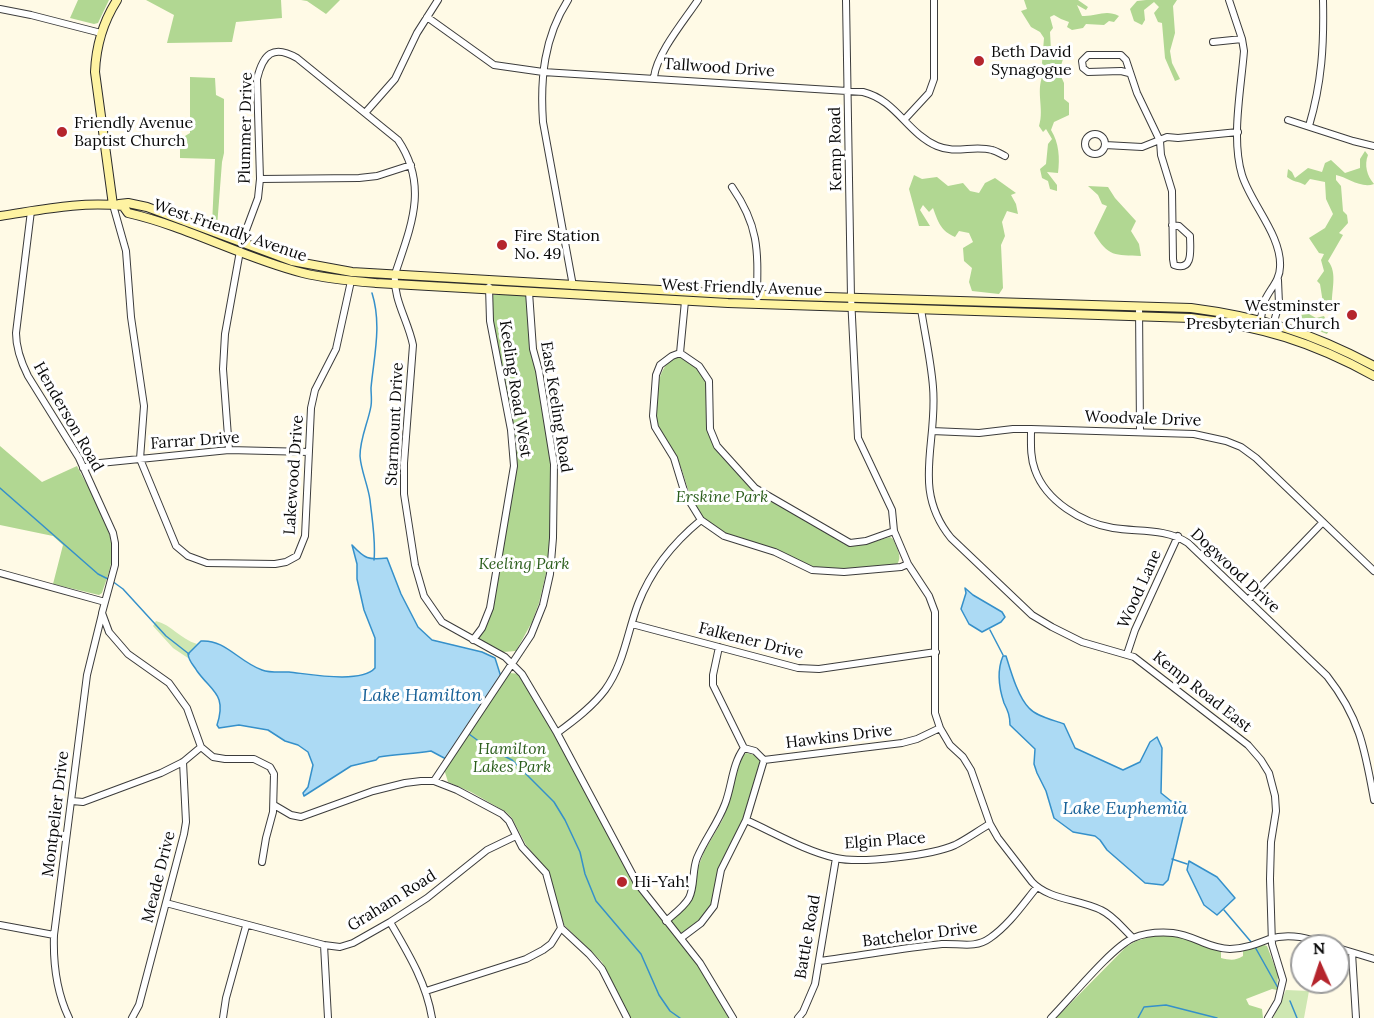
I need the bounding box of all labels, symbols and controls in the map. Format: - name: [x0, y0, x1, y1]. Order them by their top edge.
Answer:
- place label: Beth David Synagogue: [991, 42, 1072, 80]
- marker: Beth David Synagogue: [972, 54, 986, 68]
- street label: Tallwood Drive: [663, 55, 775, 81]
- street label: Plummer Drive: [235, 72, 257, 184]
- street label: Kemp Road: [826, 107, 846, 191]
- place label: Friendly Avenue Baptist Church: [74, 113, 193, 151]
- marker: Friendly Avenue Baptist Church: [55, 125, 69, 139]
- street label: West Friendly Avenue: [151, 196, 309, 266]
- place label: Fire Station No. 49: [514, 226, 600, 264]
- marker: Fire Station No. 49: [495, 238, 509, 252]
- street label: West Friendly Avenue: [661, 276, 823, 300]
- place label: Westminster Presbyterian Church: [1186, 296, 1340, 334]
- marker: Westminster Presbyterian Church: [1345, 308, 1359, 322]
- street label: Keeling Road West: [495, 319, 535, 459]
- street label: East Keeling Road: [536, 340, 576, 474]
- street label: Henderson Road: [29, 359, 107, 475]
- street label: Starmount Drive: [382, 362, 408, 486]
- street label: Woodvale Drive: [1084, 407, 1202, 431]
- street label: Lakewood Drive: [280, 414, 308, 536]
- street label: Farrar Drive: [150, 428, 240, 454]
- park label: Erskine Park: [676, 487, 768, 507]
- street label: Dogwood Drive: [1186, 525, 1284, 617]
- street label: Wood Lane: [1114, 547, 1166, 631]
- park label: Keeling Park: [478, 554, 570, 574]
- street label: Falkener Drive: [697, 619, 805, 663]
- street label: Kemp Road East: [1149, 647, 1255, 737]
- water label: Lake Hamilton: [362, 685, 482, 707]
- street label: Hawkins Drive: [784, 721, 894, 753]
- park label: Hamilton Lakes Park: [473, 739, 551, 777]
- street label: Montpelier Drive: [39, 750, 73, 878]
- water label: Lake Euphemia: [1062, 798, 1188, 820]
- street label: Meade Drive: [138, 829, 180, 925]
- street label: Elgin Place: [844, 829, 926, 853]
- street label: Graham Road: [344, 866, 440, 936]
- place label: Hi-Yah!: [634, 872, 689, 892]
- marker: Hi-Yah!: [615, 875, 629, 889]
- street label: Battle Road: [791, 893, 825, 981]
- street label: Batchelor Drive: [861, 918, 979, 952]
- north arrow: [1290, 934, 1350, 994]
- text: N: [1312, 938, 1326, 958]

